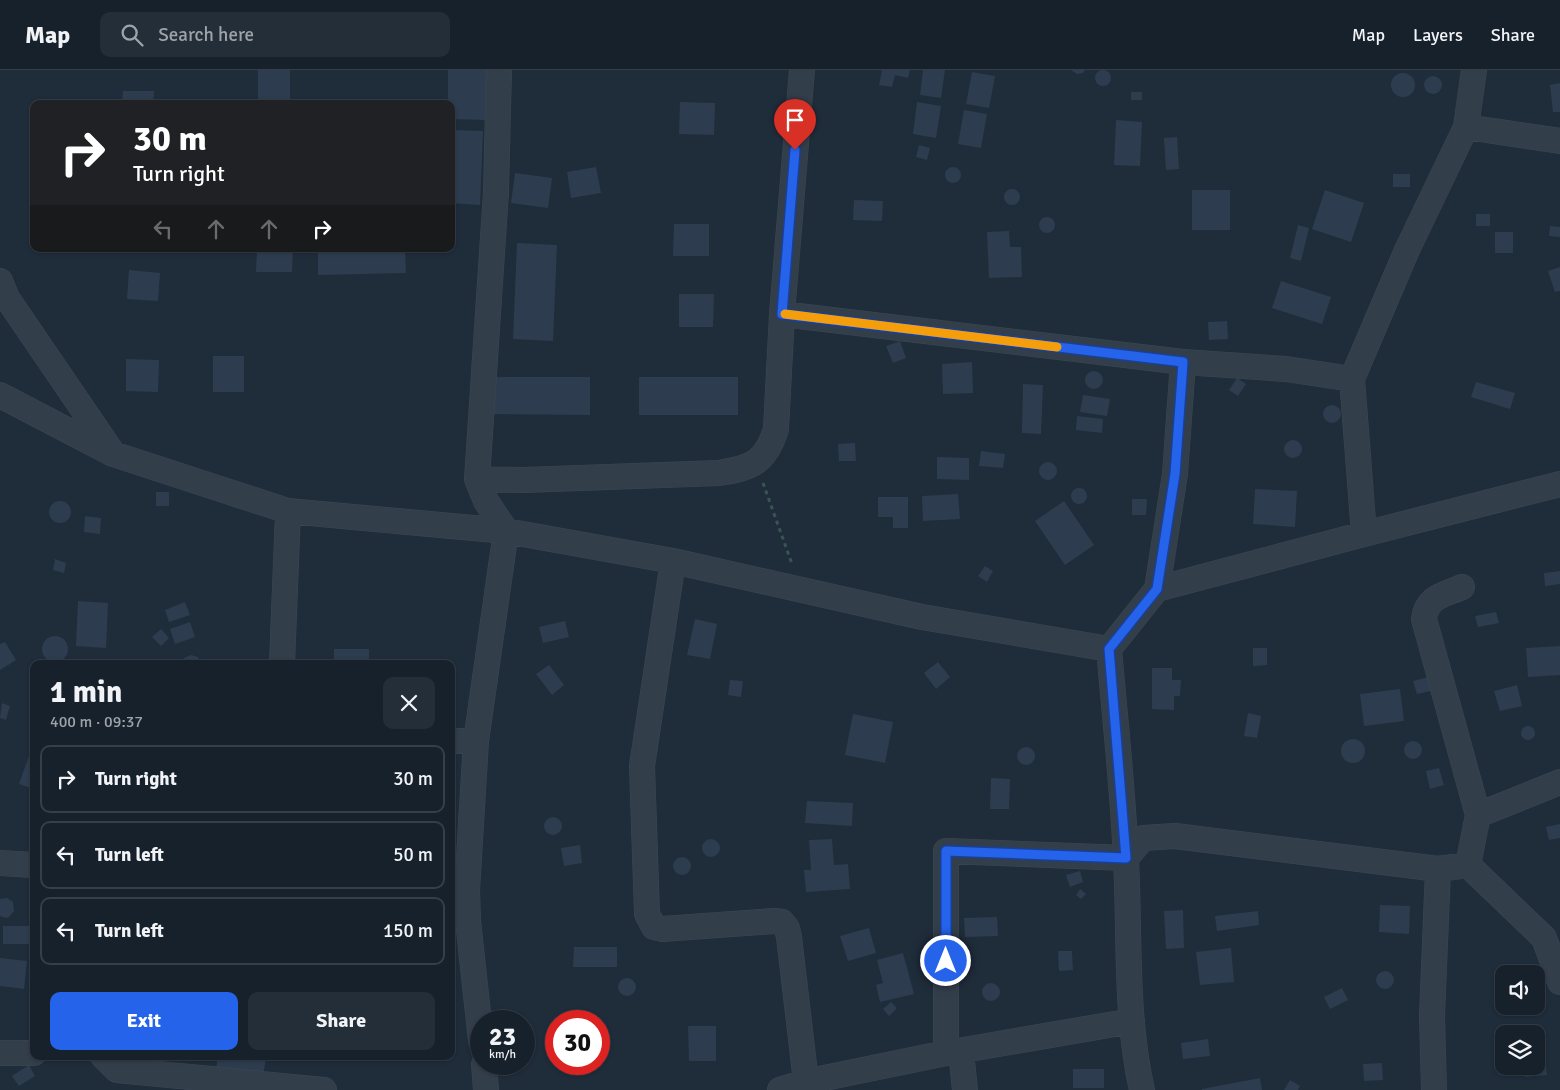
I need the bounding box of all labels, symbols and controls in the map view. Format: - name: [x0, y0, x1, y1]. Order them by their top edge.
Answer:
- search box: [100, 12, 450, 57]
- text: Map: [25, 20, 70, 50]
- icon: search: [118, 21, 146, 49]
- text: Search here: [158, 23, 254, 47]
- text: Map: [1352, 24, 1385, 46]
- text: Layers: [1413, 24, 1463, 46]
- text: Share: [1491, 24, 1535, 46]
- pin: [774, 99, 816, 150]
- icon: arrive: [781, 106, 809, 134]
- text: 30 m: [133, 117, 207, 160]
- icon: right: [50, 120, 115, 185]
- text: Turn right: [133, 160, 225, 187]
- icon: left: [149, 215, 177, 243]
- icon: ahead: [202, 215, 230, 243]
- icon: ahead: [255, 215, 283, 243]
- icon: right: [308, 215, 336, 243]
- text: 1 min: [50, 674, 122, 711]
- button: close: [383, 677, 435, 729]
- text: 400 m · 09:37: [50, 712, 143, 732]
- icon: right: [52, 765, 80, 793]
- text: Turn right: [95, 767, 177, 791]
- text: 30 m: [393, 767, 433, 791]
- icon: left: [52, 841, 80, 869]
- text: Turn left: [95, 843, 164, 867]
- text: 50 m: [393, 843, 433, 867]
- icon: left: [52, 917, 80, 945]
- text: Turn left: [95, 919, 164, 943]
- text: 150 m: [383, 919, 433, 943]
- position arrow: [919, 934, 971, 986]
- map controls: [1495, 965, 1545, 1075]
- button: sound: [1495, 965, 1545, 1015]
- button: Exit: [50, 992, 238, 1050]
- button: Share: [248, 992, 435, 1050]
- speed limit sign: 30: [545, 1010, 610, 1075]
- text: 23: [489, 1021, 516, 1052]
- button: layers: [1495, 1025, 1545, 1075]
- text: km/h: [489, 1047, 516, 1062]

